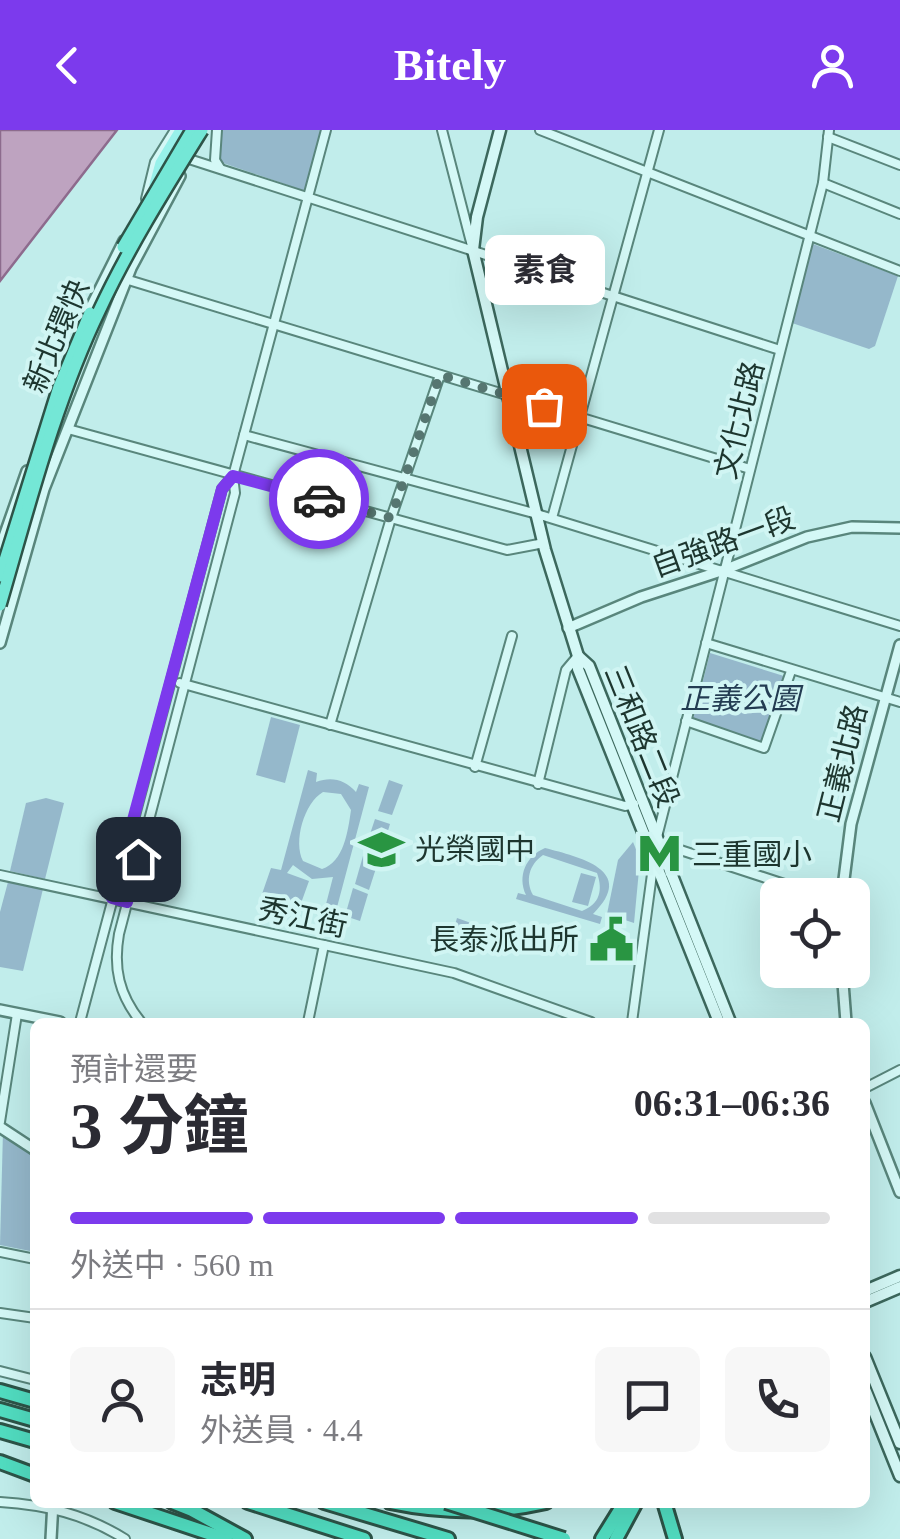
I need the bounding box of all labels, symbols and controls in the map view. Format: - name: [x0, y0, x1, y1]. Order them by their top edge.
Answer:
- icon: back: [40, 38, 95, 93]
- icon: person: [805, 38, 860, 93]
- text: Bitely: [394, 40, 506, 90]
- callout: 素食: [484, 236, 604, 306]
- text: 素食: [513, 252, 577, 288]
- street label: 新北環快: [17, 274, 95, 398]
- street label: 文化北路: [708, 358, 770, 482]
- pin: [502, 364, 587, 449]
- icon: bag: [517, 379, 572, 434]
- courier: [269, 449, 369, 549]
- icon: car: [292, 472, 347, 527]
- street label: 自強路一段: [647, 501, 799, 583]
- street label: 三和路二段: [599, 660, 685, 812]
- park label: 正義公園: [680, 682, 804, 715]
- street label: 正義北路: [811, 701, 873, 825]
- pin: [96, 817, 181, 902]
- school or university icon: 光榮國中: [358, 825, 406, 873]
- metro station icon: 三重國小: [635, 830, 683, 878]
- icon: home: [111, 832, 166, 887]
- place label: 光榮國中: [415, 833, 535, 866]
- place label: 三重國小: [692, 838, 812, 871]
- map controls: [760, 878, 870, 988]
- button: locate: [760, 878, 870, 988]
- street label: 秀江街: [256, 892, 350, 942]
- public building icon: 長泰派出所: [588, 915, 636, 963]
- place label: 長泰派出所: [429, 923, 579, 956]
- text: 預計還要: [70, 1051, 198, 1087]
- text: 06:31–06:36: [634, 1082, 830, 1124]
- text: 3 分鐘: [70, 1090, 249, 1162]
- text: 外送中 · 560 m: [70, 1247, 274, 1283]
- button: person: [70, 1347, 175, 1452]
- button: chat: [595, 1347, 700, 1452]
- button: phone: [725, 1347, 830, 1452]
- text: 志明: [200, 1359, 276, 1401]
- text: 外送員 · 4.4: [200, 1412, 363, 1448]

